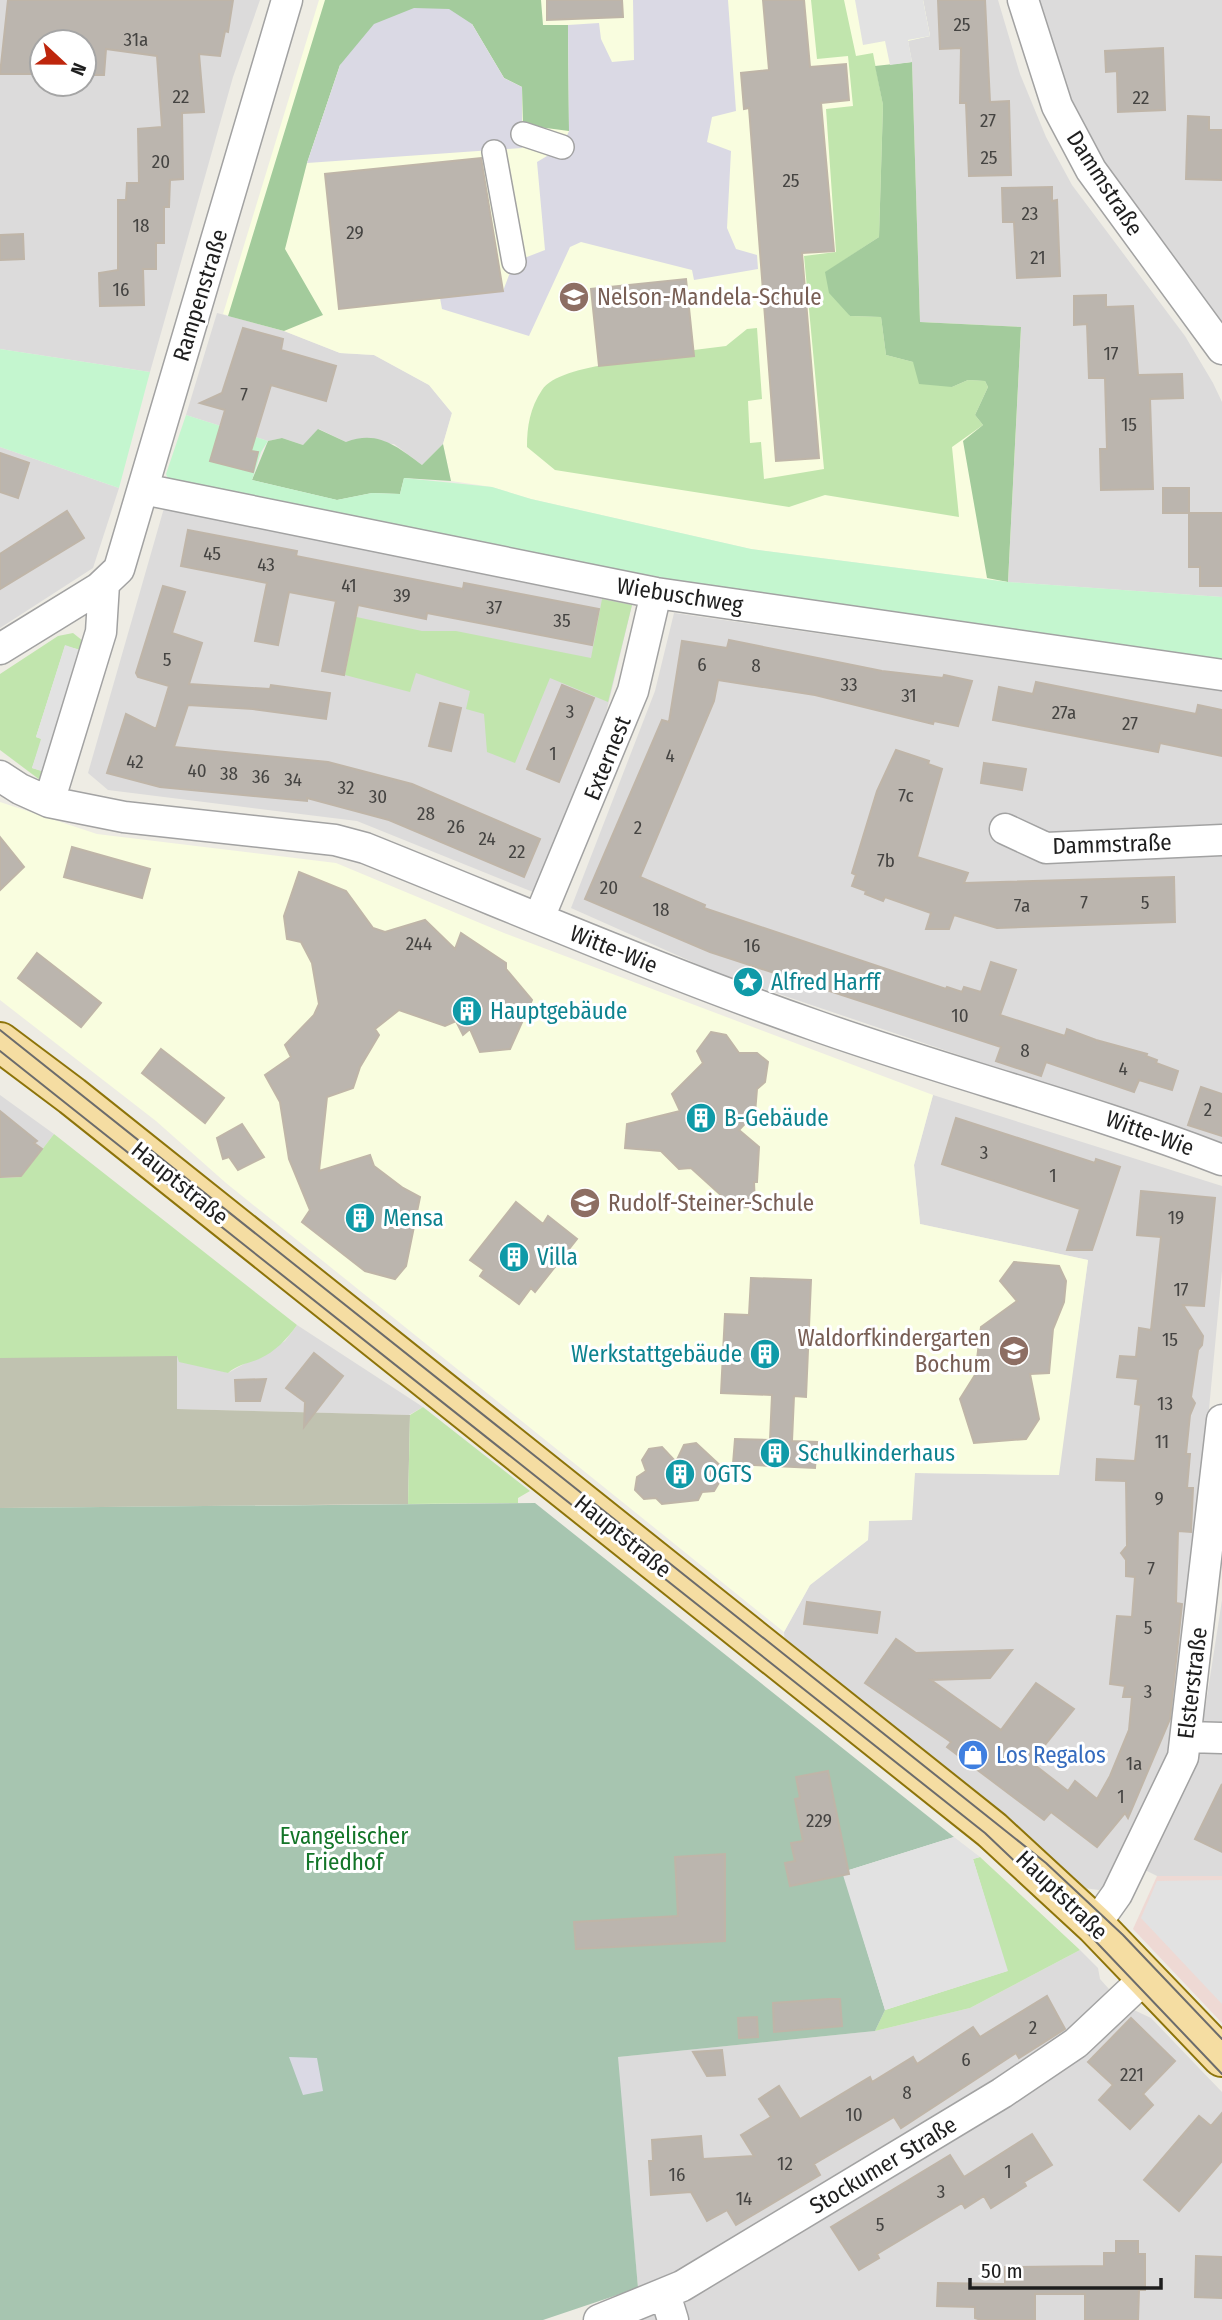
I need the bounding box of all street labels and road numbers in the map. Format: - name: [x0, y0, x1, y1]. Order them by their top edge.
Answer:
- street label: Dammstraße: [1061, 125, 1149, 241]
- street label: Rampenstraße: [167, 226, 233, 364]
- street label: Wiebuschweg: [615, 571, 745, 619]
- street label: Externest: [577, 711, 637, 804]
- street label: Dammstraße: [1052, 828, 1172, 860]
- street label: Witte-Wie: [566, 919, 662, 979]
- street label: Witte-Wie: [1102, 1104, 1198, 1162]
- street label: Hauptstraße: [126, 1135, 234, 1231]
- street label: Hauptstraße: [569, 1488, 677, 1584]
- street label: Elsterstraße: [1171, 1626, 1213, 1740]
- street label: Hauptstraße: [1010, 1844, 1114, 1946]
- street label: Stockumer Straße: [804, 2110, 962, 2220]

